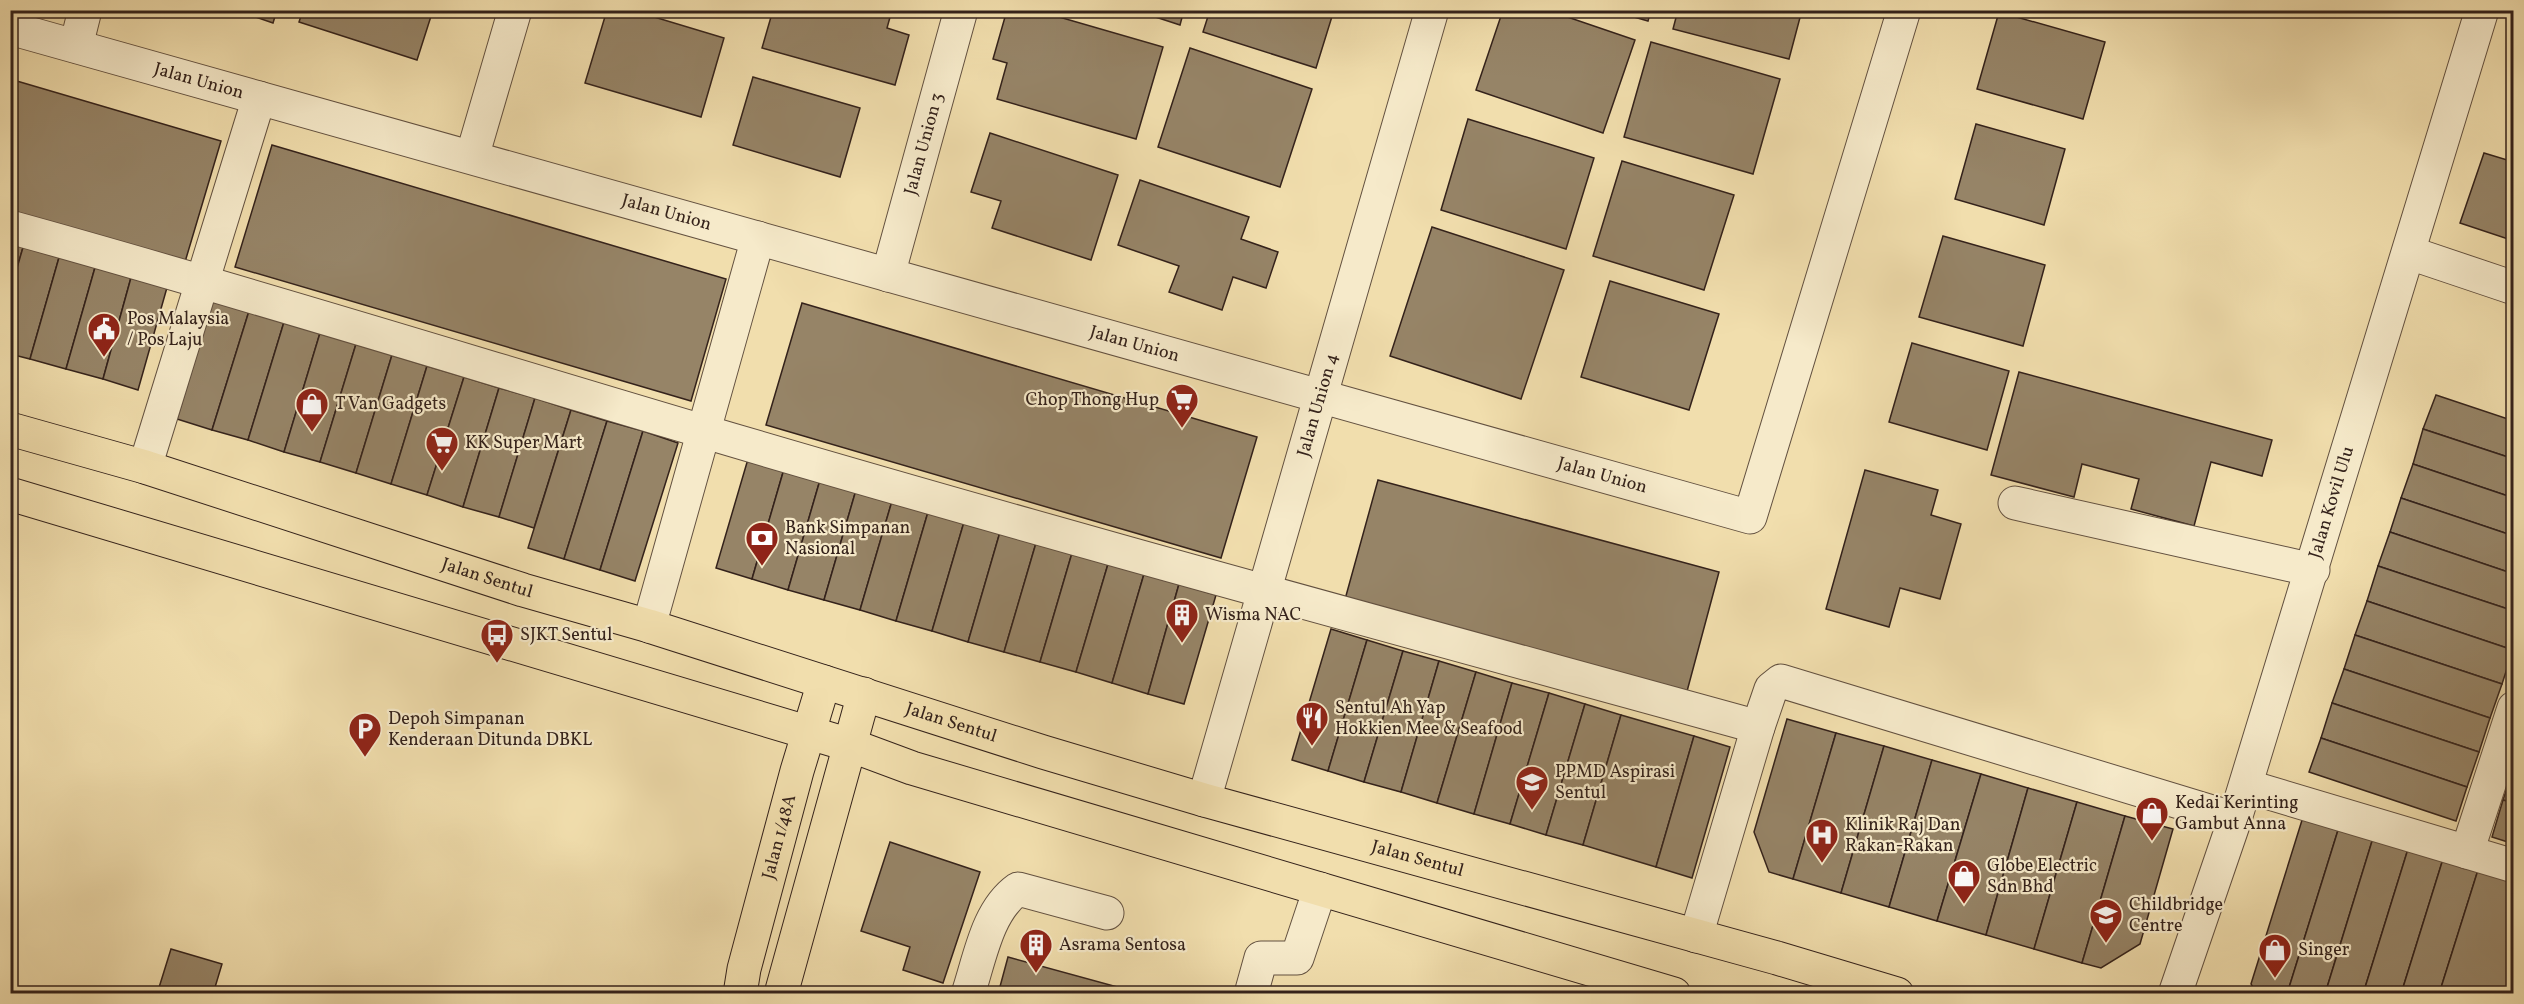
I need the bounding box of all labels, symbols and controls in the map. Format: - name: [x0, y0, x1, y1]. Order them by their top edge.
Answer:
- street label: Jalan Union: [151, 57, 247, 106]
- street label: Jalan Union 3: [898, 90, 950, 198]
- street label: Jalan Union: [619, 188, 715, 237]
- place label: Pos Malaysia / Pos Laju: [127, 307, 229, 353]
- public building icon: Pos Malaysia / Pos Laju: [86, 311, 122, 358]
- street label: Jalan Union: [1087, 319, 1182, 369]
- street label: Jalan Union 4: [1291, 350, 1345, 460]
- supermarket icon: Chop Thong Hup: [1164, 382, 1200, 429]
- shop icon: T Van Gadgets: [294, 386, 330, 433]
- place label: Chop Thong Hup: [1026, 388, 1159, 413]
- place label: T Van Gadgets: [335, 392, 446, 417]
- supermarket icon: KK Super Mart: [424, 425, 460, 472]
- place label: KK Super Mart: [465, 431, 583, 456]
- street label: Jalan Kovil Ulu: [2303, 443, 2361, 562]
- street label: Jalan Union: [1555, 451, 1650, 500]
- place label: Bank Simpanan Nasional: [785, 516, 911, 562]
- bank icon: Bank Simpanan Nasional: [744, 520, 780, 567]
- street label: Jalan Sentul: [438, 552, 536, 605]
- building icon: Wisma NAC: [1164, 597, 1200, 644]
- place label: Wisma NAC: [1205, 603, 1301, 628]
- bus stop icon: SJKT Sentul: [479, 617, 515, 664]
- place label: SJKT Sentul: [520, 623, 612, 648]
- street label: Jalan Sentul: [902, 696, 1000, 749]
- place label: Sentul Ah Yap Hokkien Mee & Seafood: [1335, 696, 1523, 742]
- restaurant icon: Sentul Ah Yap Hokkien Mee & Seafood: [1294, 700, 1330, 747]
- place label: Depoh Simpanan Kenderaan Ditunda DBKL: [388, 707, 592, 753]
- parking icon: Depoh Simpanan Kenderaan Ditunda DBKL: [347, 711, 383, 758]
- place label: PPMD Aspirasi Sentul: [1555, 760, 1675, 806]
- school or university icon: PPMD Aspirasi Sentul: [1514, 764, 1550, 811]
- street label: Jalan 1/48A: [756, 791, 803, 882]
- place label: Kedai Kerinting Gambut Anna: [2175, 791, 2299, 837]
- shop icon: Kedai Kerinting Gambut Anna: [2134, 795, 2170, 842]
- place label: Klinik Raj Dan Rakan-Rakan: [1845, 813, 1961, 859]
- hospital icon: Klinik Raj Dan Rakan-Rakan: [1804, 817, 1840, 864]
- street label: Jalan Sentul: [1369, 834, 1467, 884]
- place label: Globe Electric Sdn Bhd: [1987, 854, 2097, 900]
- shop icon: Globe Electric Sdn Bhd: [1946, 858, 1982, 905]
- place label: Childbridge Centre: [2129, 893, 2223, 939]
- school or university icon: Childbridge Centre: [2088, 897, 2124, 944]
- building icon: Asrama Sentosa: [1018, 927, 1054, 974]
- shop icon: Singer: [2257, 932, 2293, 979]
- place label: Asrama Sentosa: [1059, 933, 1186, 958]
- place label: Singer: [2298, 938, 2350, 963]

